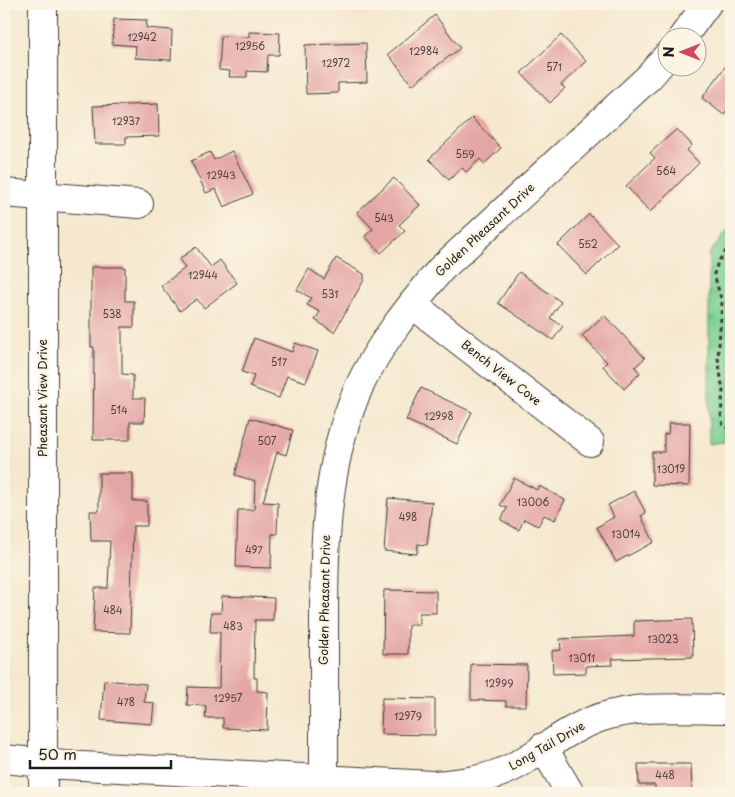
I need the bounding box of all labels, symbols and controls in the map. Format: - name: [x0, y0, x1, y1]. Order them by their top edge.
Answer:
- north arrow: [658, 28, 708, 78]
- house number: 12942: [127, 29, 157, 44]
- house number: 12956: [235, 38, 265, 53]
- house number: 12984: [409, 43, 439, 58]
- text: N: [658, 46, 679, 58]
- house number: 12972: [322, 55, 350, 70]
- house number: 571: [546, 59, 562, 74]
- house number: 12937: [112, 113, 141, 128]
- house number: 559: [456, 146, 474, 161]
- house number: 564: [656, 163, 676, 178]
- house number: 12943: [206, 167, 236, 182]
- street label: Golden Pheasant Drive: [431, 178, 538, 280]
- house number: 543: [374, 210, 394, 225]
- house number: 552: [578, 236, 598, 251]
- house number: 12944: [188, 267, 218, 282]
- house number: 531: [322, 286, 338, 301]
- house number: 538: [102, 306, 122, 321]
- street label: Bench View Cove: [458, 335, 545, 409]
- street label: Pheasant View Drive: [33, 339, 51, 457]
- house number: 517: [271, 354, 288, 369]
- house number: 514: [110, 402, 128, 417]
- house number: 12998: [424, 408, 454, 423]
- house number: 507: [257, 433, 277, 448]
- house number: 13019: [657, 461, 685, 476]
- house number: 13006: [517, 494, 549, 509]
- house number: 498: [399, 509, 417, 524]
- house number: 13014: [611, 526, 641, 541]
- street label: Golden Pheasant Drive: [314, 535, 334, 665]
- house number: 497: [245, 542, 263, 557]
- house number: 484: [103, 602, 123, 617]
- house number: 483: [223, 618, 243, 633]
- house number: 13023: [647, 631, 679, 646]
- house number: 13011: [569, 650, 595, 665]
- house number: 12999: [485, 675, 513, 690]
- house number: 12957: [214, 690, 243, 705]
- house number: 478: [117, 694, 135, 709]
- house number: 12979: [394, 708, 422, 723]
- street label: Long Tail Drive: [505, 716, 588, 774]
- scale bar: [30, 737, 171, 769]
- text: 50 m: [38, 742, 77, 765]
- house number: 448: [655, 767, 675, 782]

